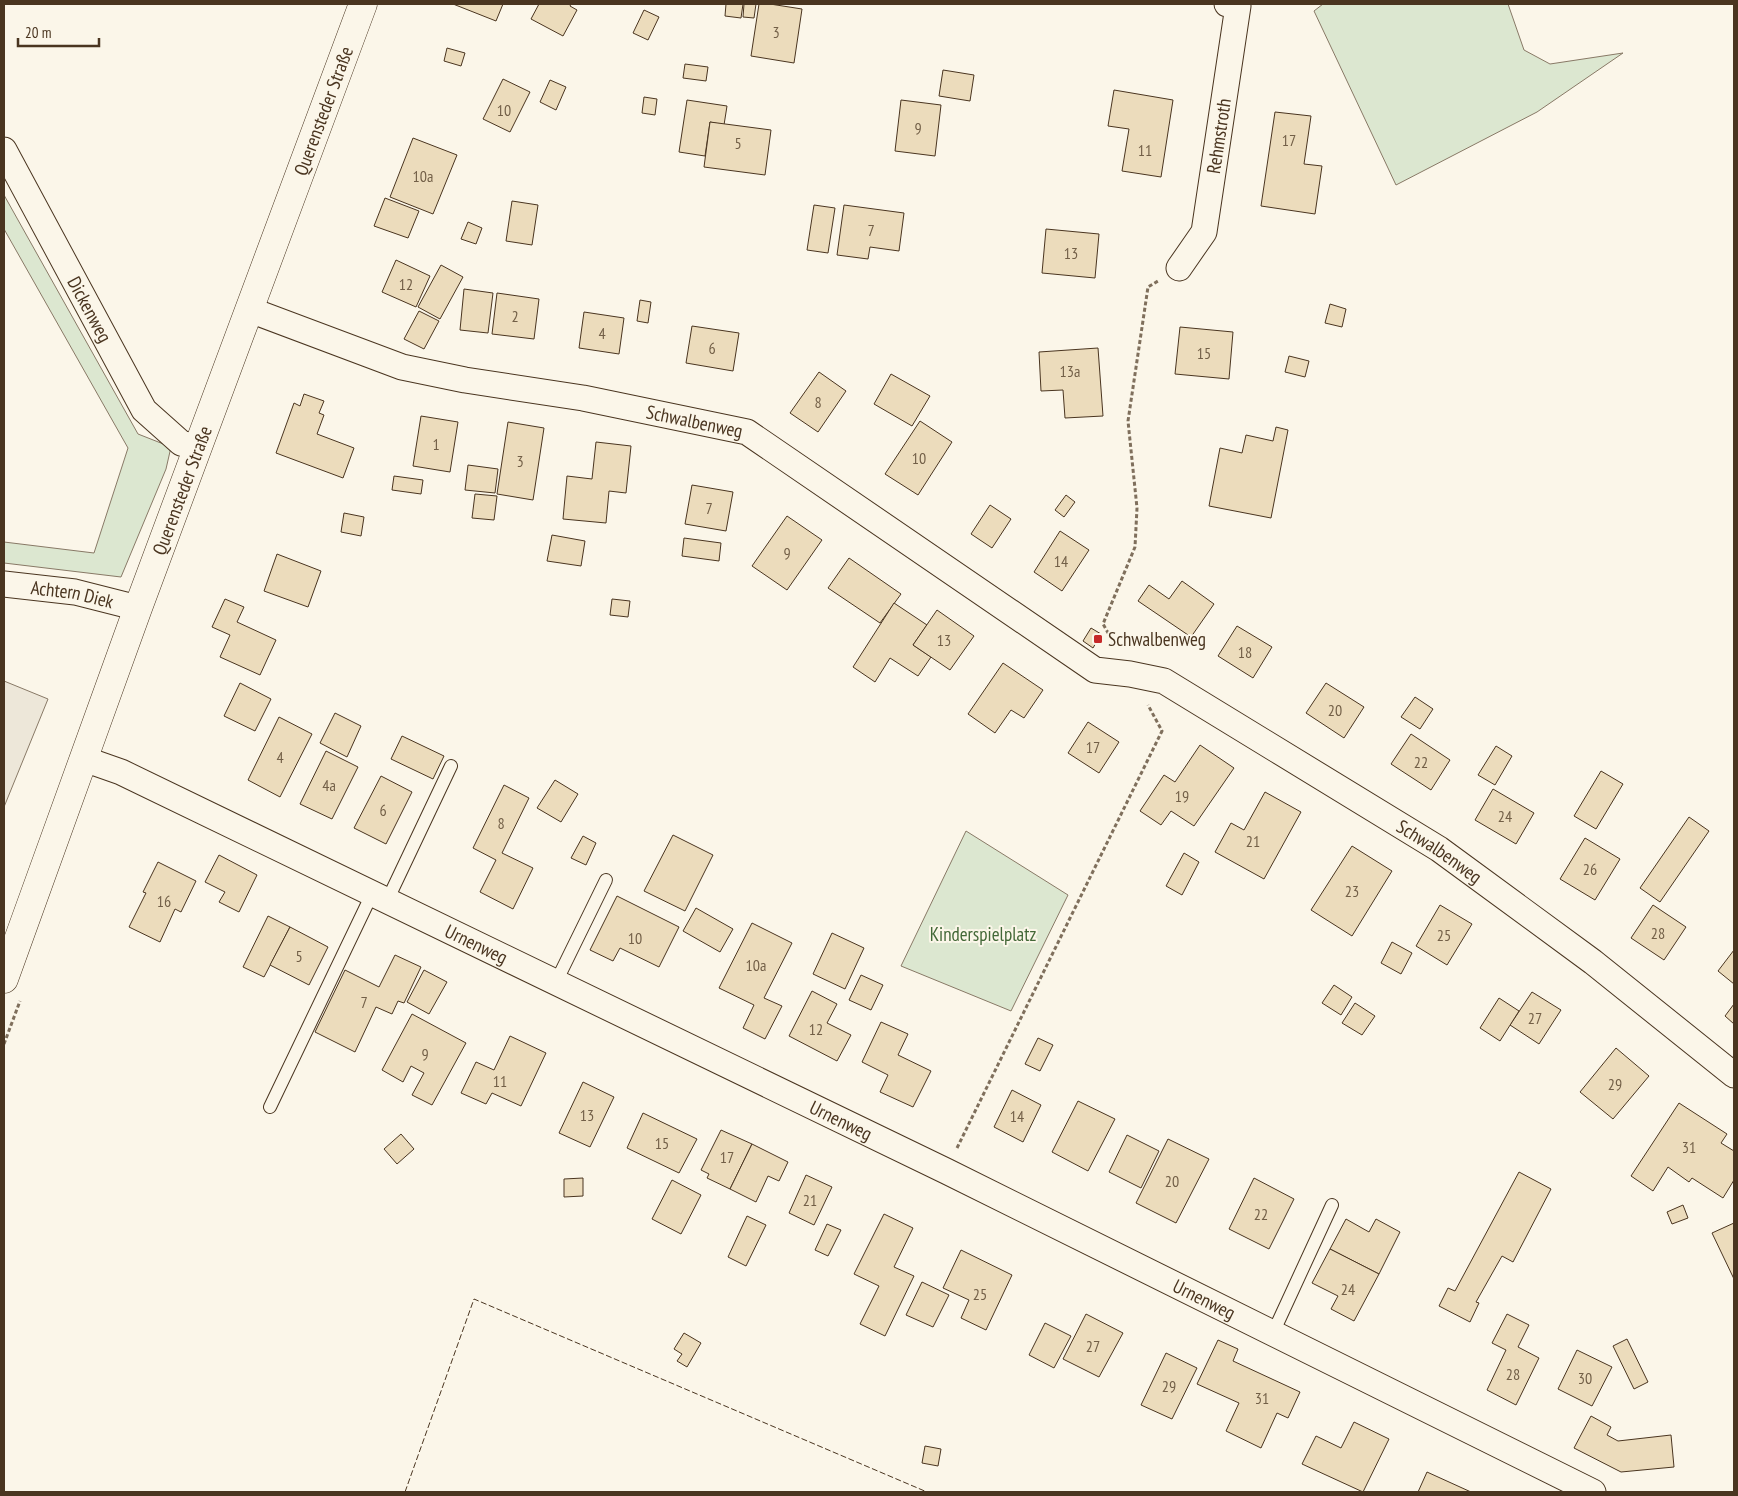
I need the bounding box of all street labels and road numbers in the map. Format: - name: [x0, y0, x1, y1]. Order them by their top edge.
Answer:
- street label: Querensteder Straße: [288, 43, 358, 179]
- street label: Rehmstroth: [1201, 97, 1236, 175]
- street label: Dickenweg: [62, 272, 117, 346]
- street label: Schwalbenweg: [644, 399, 745, 443]
- street label: Querensteder Straße: [147, 422, 217, 558]
- street label: Achtern Diek: [30, 575, 117, 613]
- street label: Schwalbenweg: [1392, 814, 1487, 889]
- street label: Urnenweg: [441, 919, 512, 969]
- street label: Urnenweg: [806, 1095, 876, 1146]
- street label: Urnenweg: [1169, 1274, 1239, 1325]

